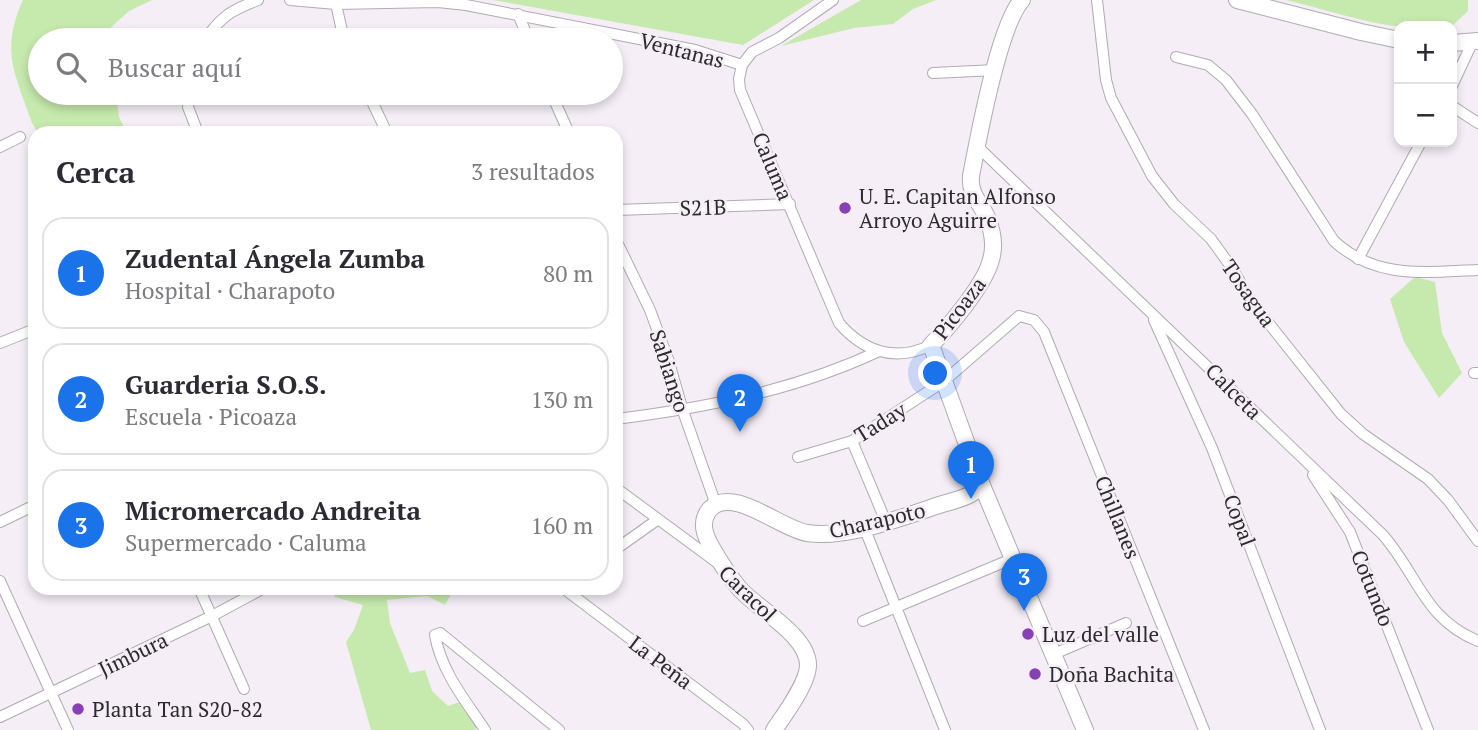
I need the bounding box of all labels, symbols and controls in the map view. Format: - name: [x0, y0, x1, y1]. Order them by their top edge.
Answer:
- map controls: [1394, 21, 1457, 147]
- button: +: [1394, 21, 1457, 84]
- street label: Ventanas: [637, 26, 727, 74]
- search box: [28, 28, 623, 105]
- icon: search: [52, 48, 90, 86]
- text: Buscar aquí: [108, 50, 242, 84]
- button: −: [1394, 84, 1457, 147]
- street label: Caluma: [746, 128, 800, 205]
- text: Cerca: [56, 152, 135, 192]
- text: 3 resultados: [471, 156, 595, 187]
- place label: U. E. Capitan Alfonso Arroyo Aguirre: [859, 182, 1056, 234]
- street label: S21B: [679, 192, 727, 222]
- marker: U. E. Capitan Alfonso Arroyo Aguirre: [837, 200, 853, 216]
- text: Zudental Ángela Zumba: [125, 241, 425, 275]
- street label: Tosagua: [1216, 254, 1283, 333]
- text: 1: [75, 258, 88, 289]
- text: 80 m: [543, 258, 593, 289]
- street label: Picoaza: [926, 271, 992, 345]
- text: Hospital · Charapoto: [125, 275, 335, 306]
- street label: Sabiango: [643, 326, 697, 416]
- your location: [918, 356, 952, 390]
- street label: Calceta: [1200, 357, 1269, 426]
- text: Guarderia S.O.S.: [125, 367, 327, 401]
- pin: 2: [717, 374, 763, 432]
- text: 2: [75, 384, 88, 415]
- text: 130 m: [531, 384, 593, 415]
- street label: Taday: [849, 395, 911, 449]
- text: Escuela · Picoaza: [125, 401, 297, 432]
- pin: 1: [948, 441, 994, 499]
- street label: Chillanes: [1089, 471, 1147, 563]
- street label: Copal: [1217, 490, 1263, 550]
- text: Micromercado Andreita: [125, 493, 421, 527]
- street label: Charapoto: [826, 495, 928, 545]
- text: 3: [75, 510, 88, 541]
- text: 160 m: [531, 510, 593, 541]
- text: Supermercado · Caluma: [125, 527, 367, 558]
- street label: Cotundo: [1345, 546, 1401, 630]
- pin: 3: [1001, 553, 1047, 611]
- street label: Caracol: [713, 559, 783, 627]
- place label: Luz del valle: [1042, 620, 1159, 648]
- street label: Jimbura: [94, 625, 173, 683]
- marker: Luz del valle: [1020, 626, 1036, 642]
- street label: La Peña: [624, 629, 699, 695]
- place label: Doña Bachita: [1049, 660, 1174, 688]
- marker: Doña Bachita: [1027, 666, 1043, 682]
- place label: Planta Tan S20-82: [92, 695, 263, 723]
- marker: Planta Tan S20-82: [70, 701, 86, 717]

